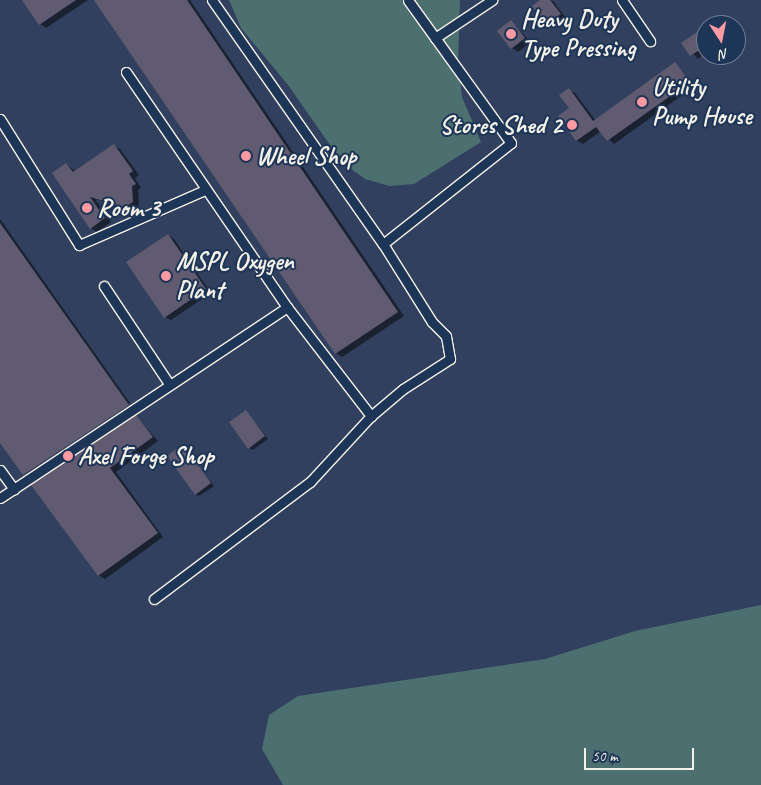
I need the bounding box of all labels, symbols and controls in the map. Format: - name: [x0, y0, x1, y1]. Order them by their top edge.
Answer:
- place label: Heavy Duty Type Pressing: [521, 5, 636, 64]
- north arrow: [696, 15, 746, 65]
- marker: Heavy Duty Type Pressing: [505, 28, 517, 40]
- text: N: [718, 45, 730, 63]
- place label: Utility Pump House: [652, 73, 752, 132]
- marker: Utility Pump House: [636, 96, 648, 108]
- place label: Stores Shed 2: [439, 110, 562, 140]
- marker: Stores Shed 2: [566, 119, 578, 131]
- place label: Wheel Shop: [256, 141, 357, 171]
- marker: Wheel Shop: [240, 150, 252, 162]
- place label: Room 3: [97, 193, 160, 223]
- marker: Room 3: [81, 202, 93, 214]
- place label: MSPL Oxygen Plant: [176, 247, 294, 306]
- marker: MSPL Oxygen Plant: [160, 270, 172, 282]
- place label: Axel Forge Shop: [78, 441, 214, 471]
- marker: Axel Forge Shop: [62, 450, 74, 462]
- scale bar: [586, 738, 696, 770]
- text: 50 m: [592, 747, 618, 766]

